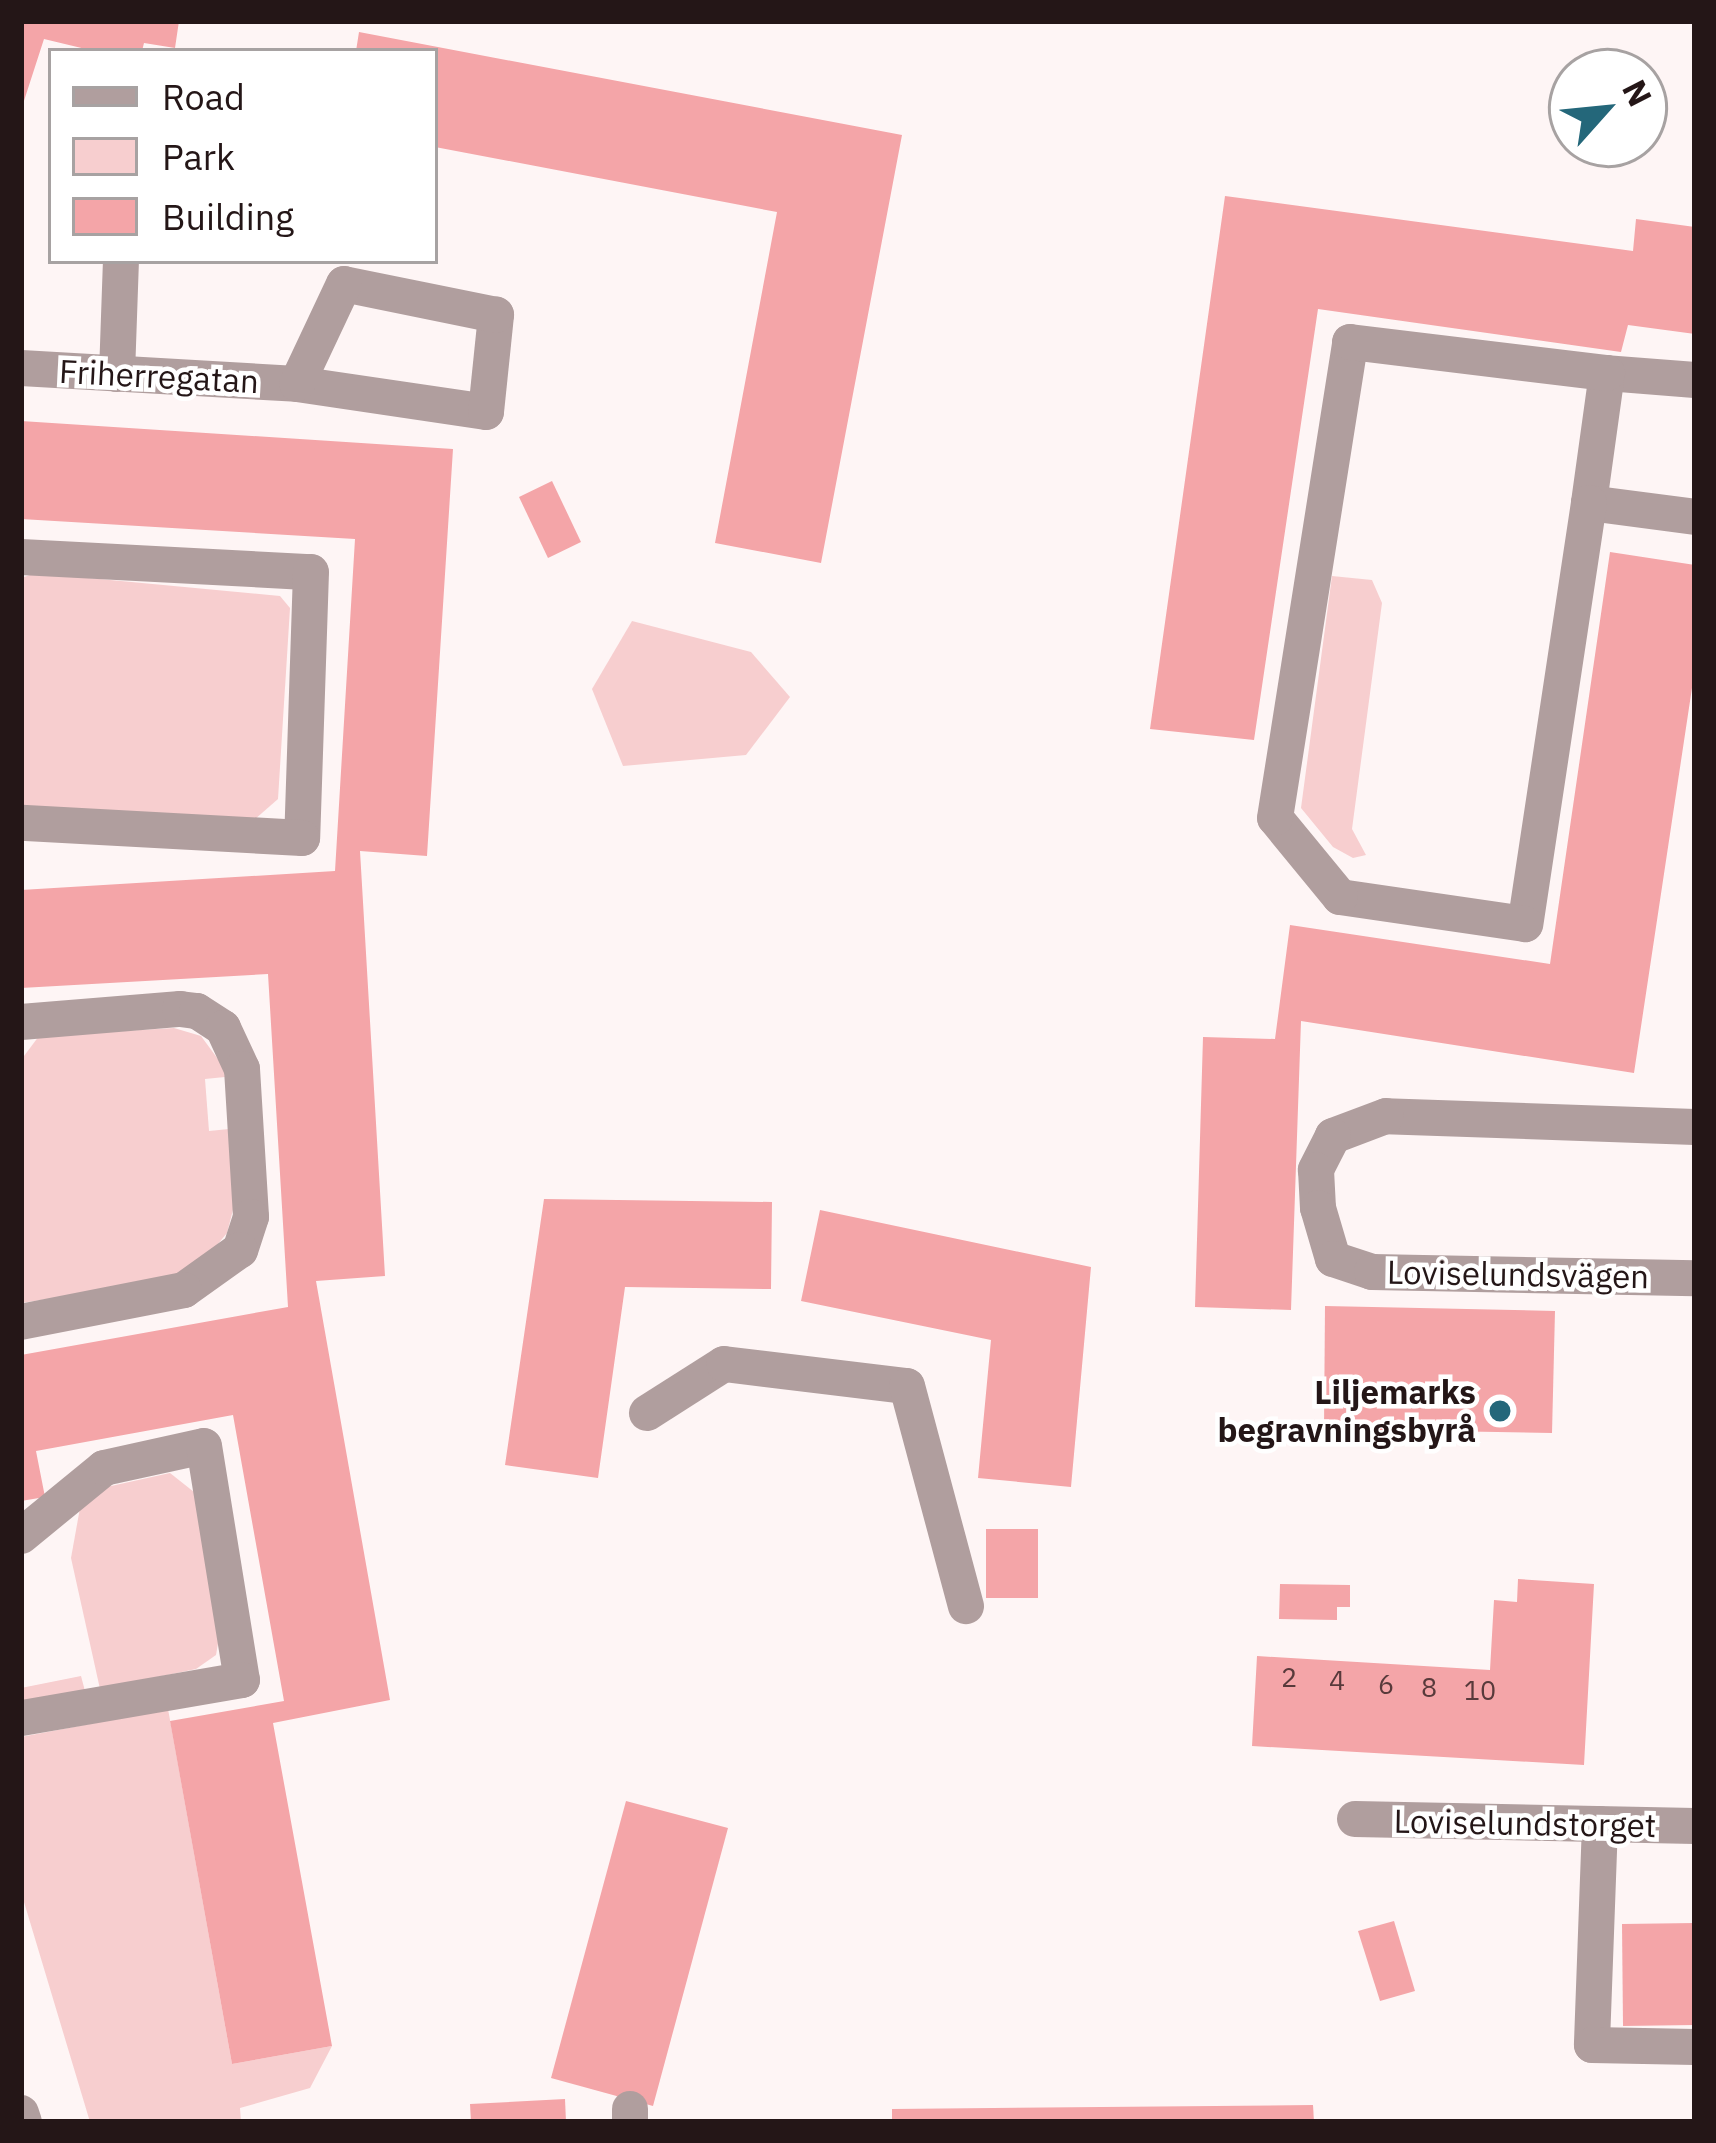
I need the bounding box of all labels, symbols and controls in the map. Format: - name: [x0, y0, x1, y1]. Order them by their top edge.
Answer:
- legend: [48, 48, 438, 264]
- north arrow: [1548, 48, 1668, 168]
- text: N: [1613, 72, 1662, 113]
- text: Road: [162, 73, 245, 120]
- text: Park: [162, 133, 235, 180]
- text: Building: [162, 193, 294, 240]
- street label: Friherregatan: [58, 351, 260, 401]
- street label: Loviselundsvägen: [1387, 1252, 1649, 1296]
- place label: Liljemarks begravningsbyrå: [1217, 1372, 1476, 1450]
- marker: Liljemarks begravningsbyrå: [1487, 1398, 1513, 1424]
- house number: 2: [1281, 1661, 1297, 1693]
- house number: 4: [1329, 1664, 1345, 1696]
- house number: 6: [1378, 1668, 1394, 1700]
- house number: 8: [1421, 1671, 1437, 1703]
- house number: 10: [1464, 1674, 1496, 1706]
- street label: Loviselundstorget: [1393, 1801, 1657, 1845]

